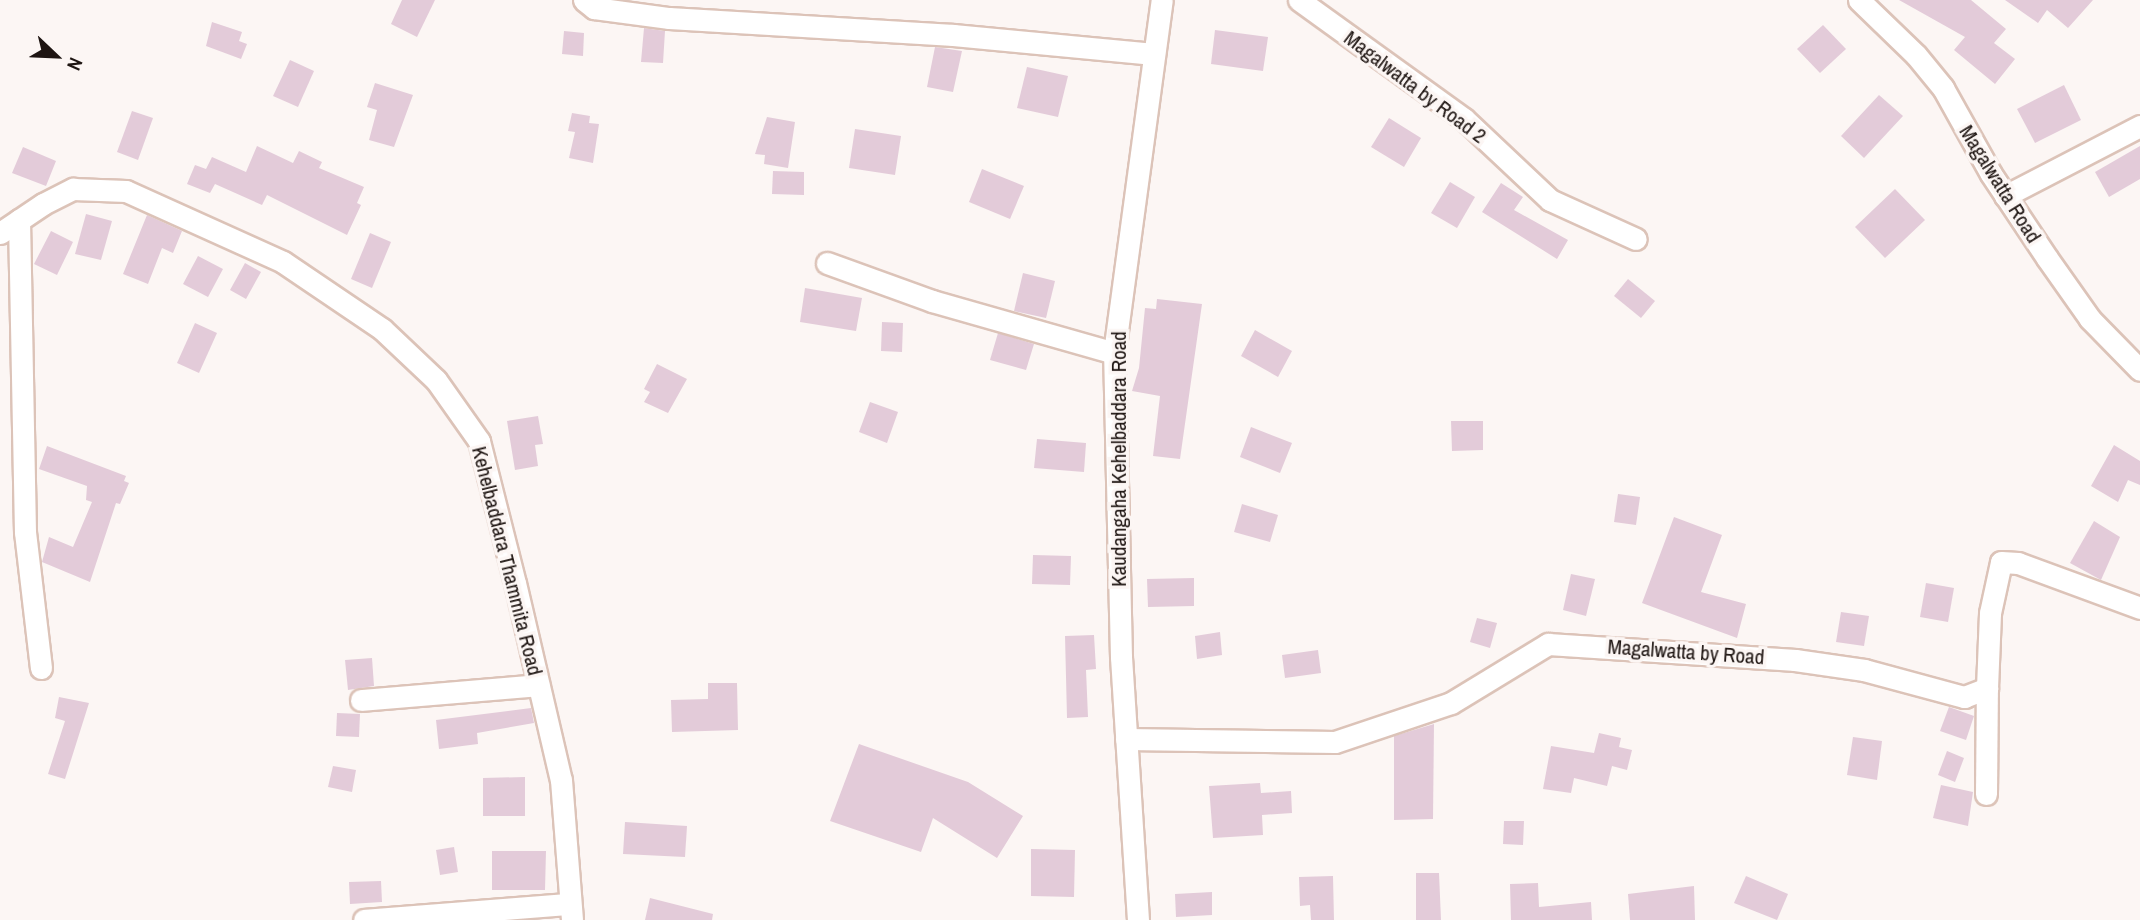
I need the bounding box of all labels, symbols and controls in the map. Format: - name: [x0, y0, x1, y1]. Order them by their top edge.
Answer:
- north arrow: [21, 21, 91, 91]
- street label: Magalwatta by Road 2: [1339, 25, 1491, 149]
- text: N: [61, 54, 89, 74]
- street label: Magalwatta Road: [1954, 121, 2046, 247]
- street label: Kaudangaha Kehelbaddara Road: [1106, 331, 1132, 587]
- street label: Kehelbaddara Thammita Road: [466, 444, 548, 678]
- street label: Magalwatta by Road: [1607, 634, 1765, 670]

